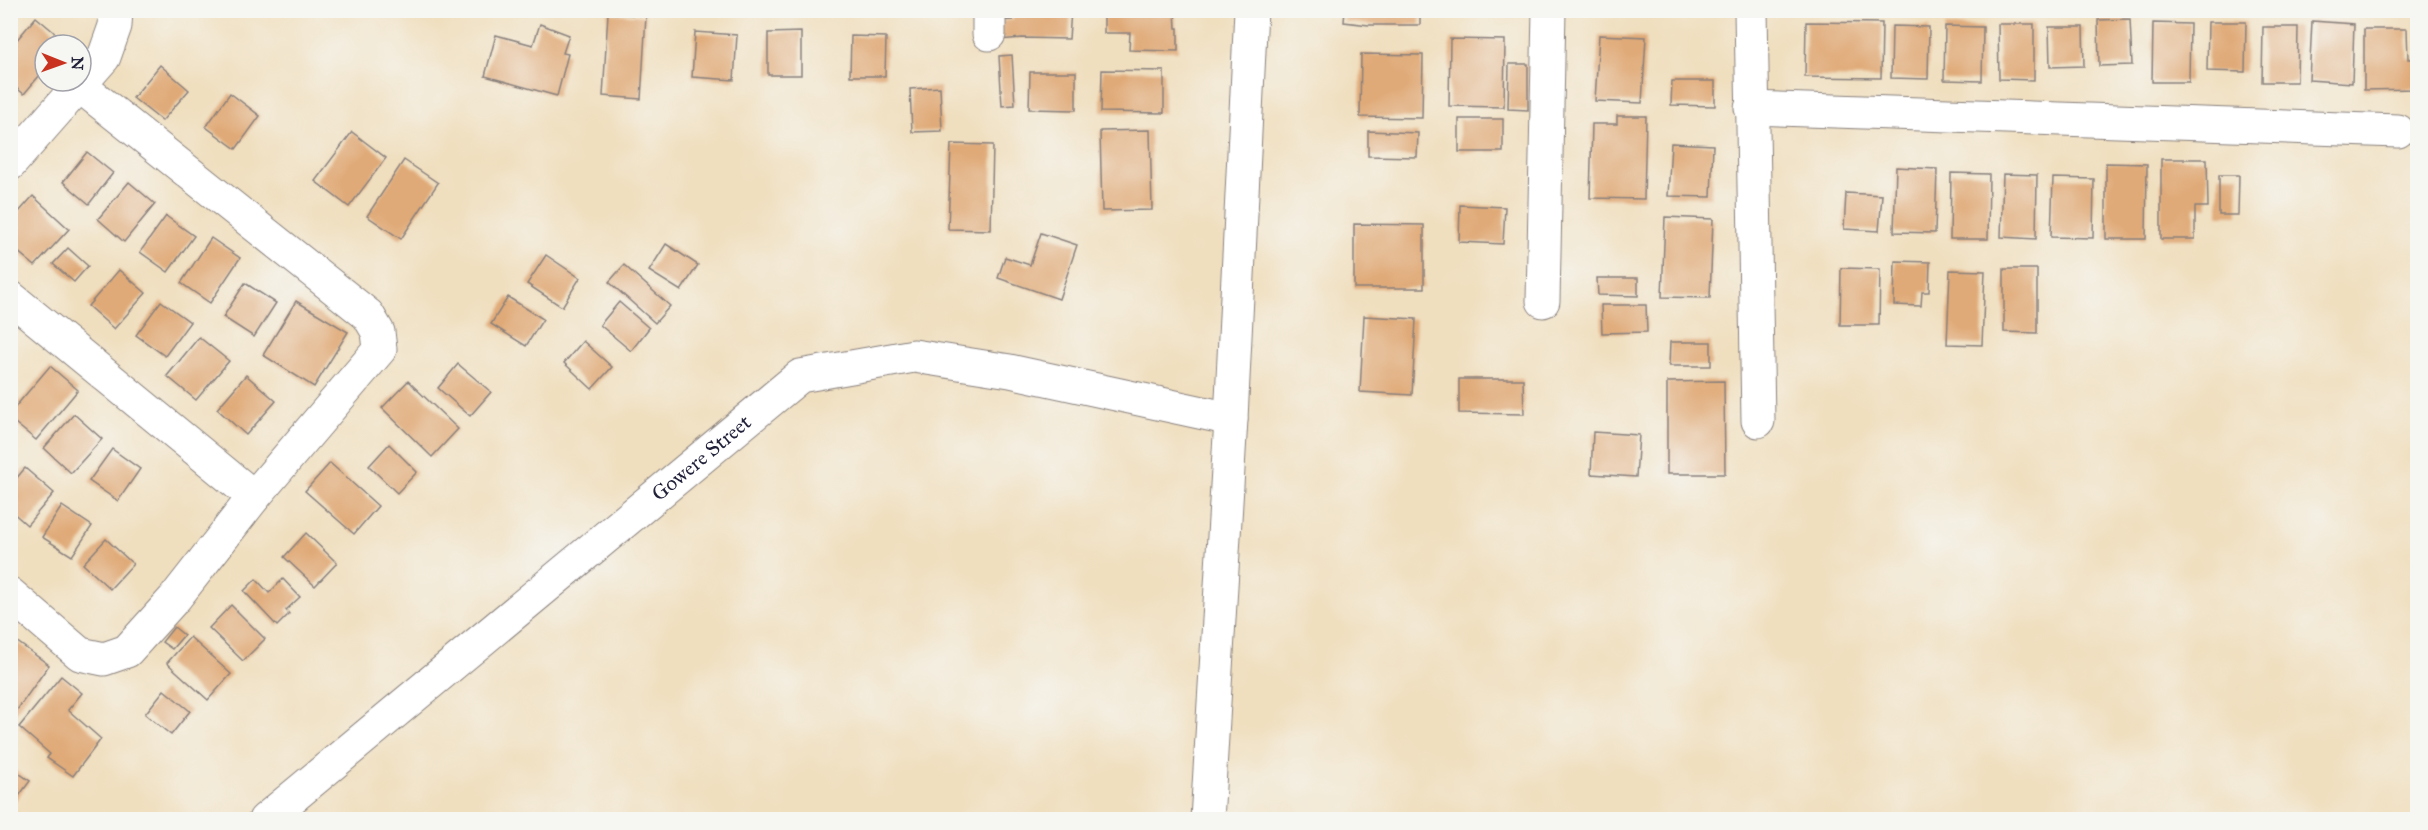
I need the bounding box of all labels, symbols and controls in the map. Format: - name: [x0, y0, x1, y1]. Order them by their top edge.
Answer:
- north arrow: [33, 33, 93, 93]
- text: N: [68, 56, 87, 71]
- street label: Gowere Street: [646, 409, 757, 507]

